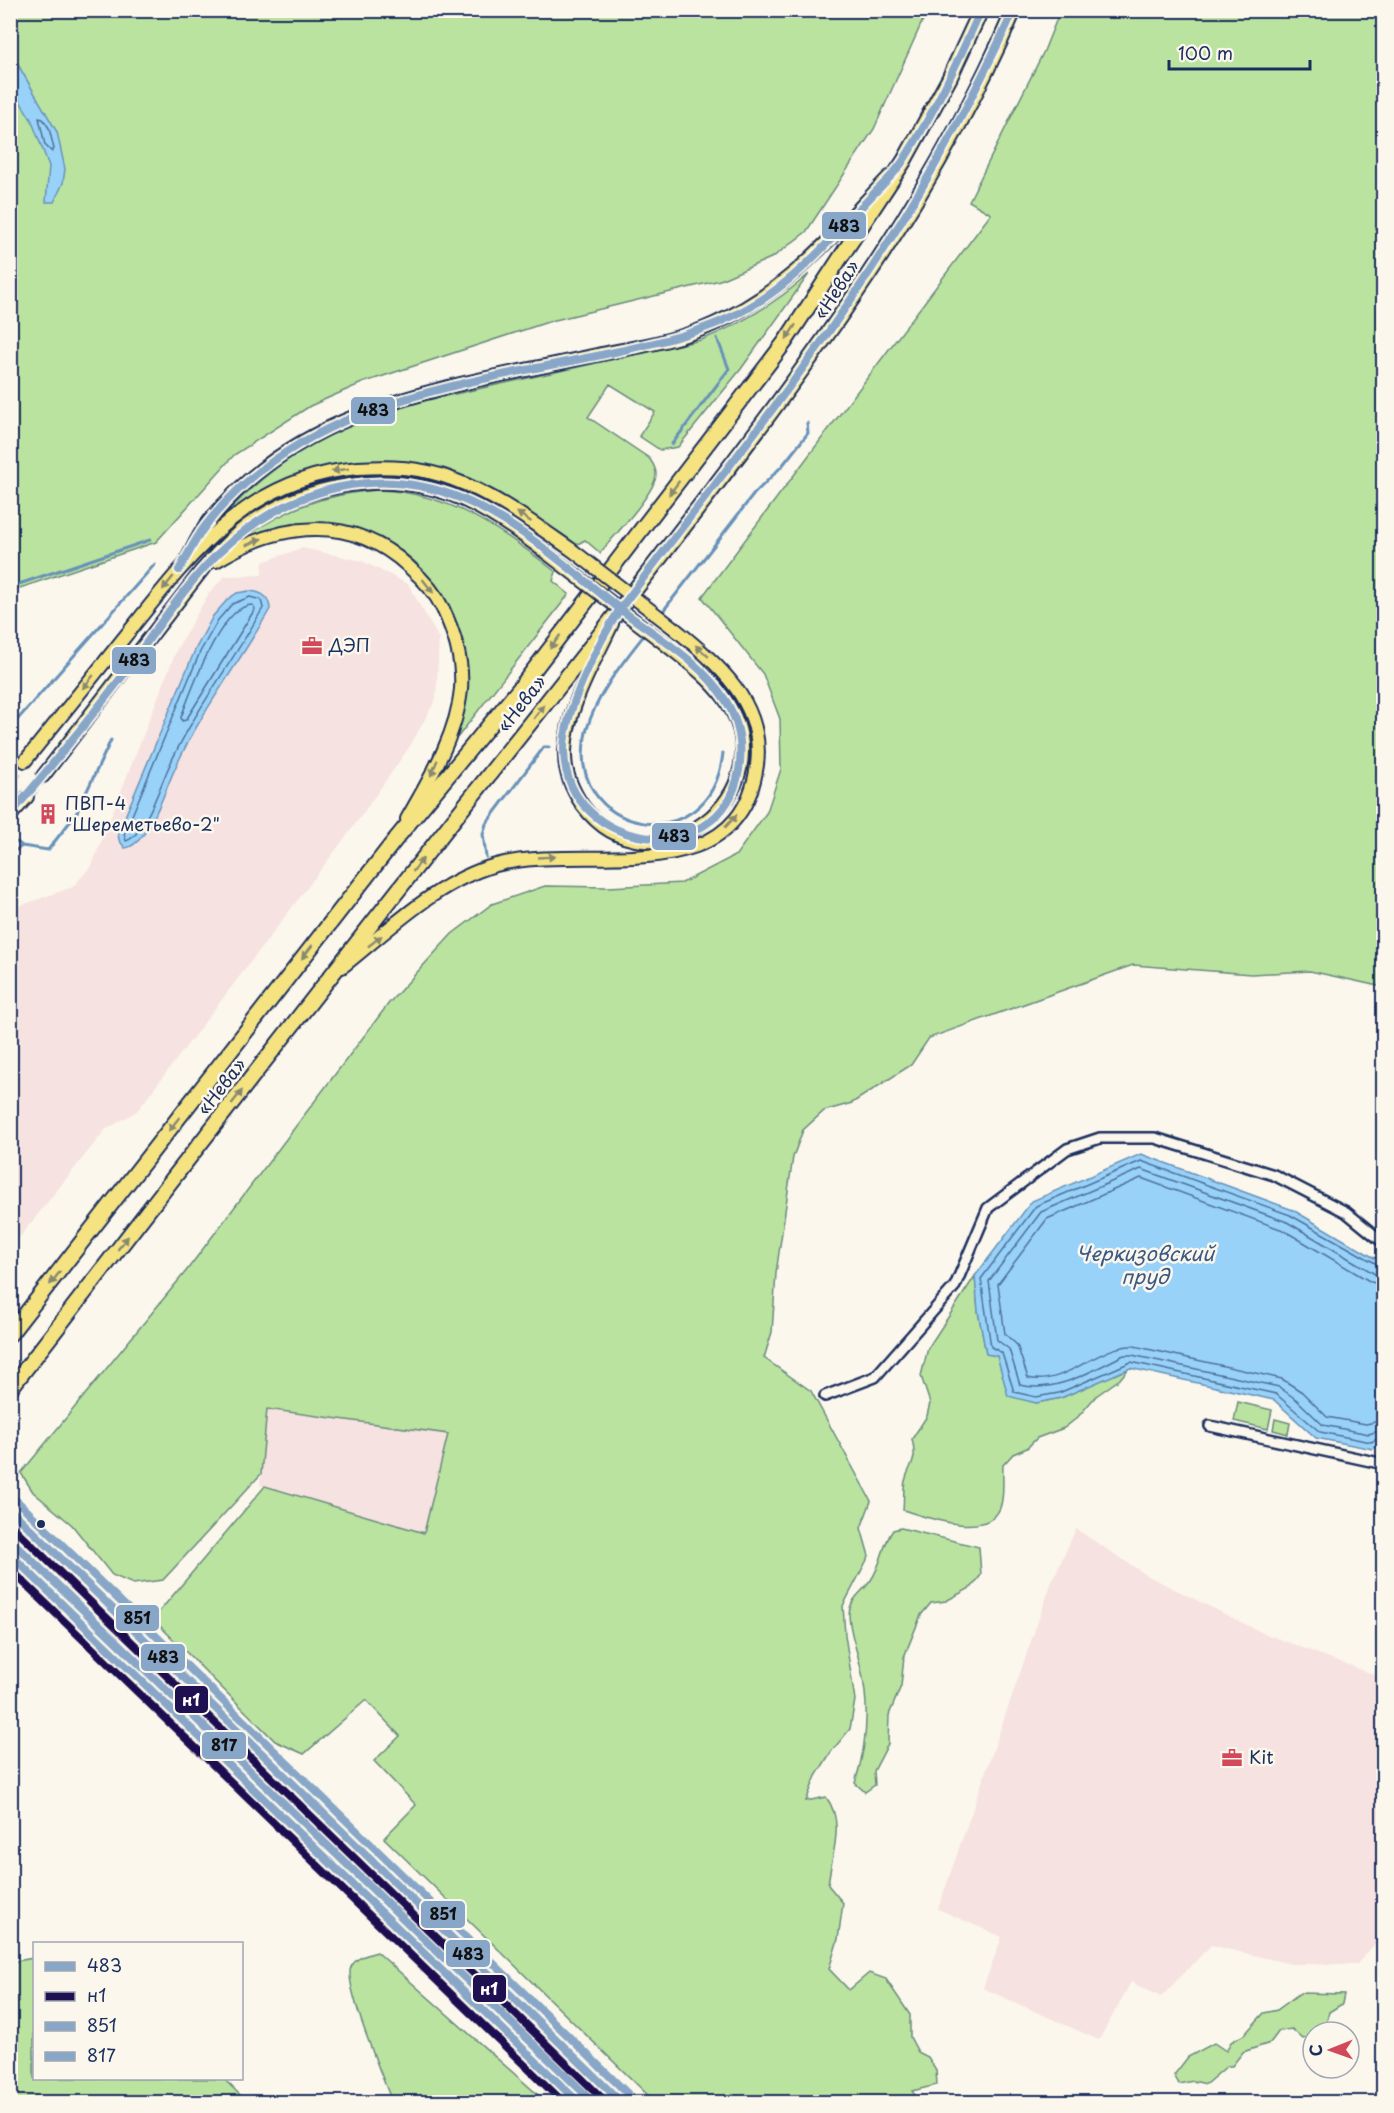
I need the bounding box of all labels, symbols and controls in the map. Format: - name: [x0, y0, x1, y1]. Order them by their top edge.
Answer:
- scale bar: [1169, 33, 1310, 71]
- text: 100 m: [1178, 39, 1233, 66]
- line badge: 483: [821, 211, 867, 240]
- text: 483: [828, 213, 860, 237]
- street label: «Нева»: [806, 254, 865, 324]
- one-way arrow: [786, 324, 797, 340]
- line badge: 483: [350, 396, 396, 425]
- text: 483: [357, 397, 389, 421]
- one-way arrow: [331, 466, 350, 475]
- one-way arrow: [668, 480, 680, 495]
- one-way arrow: [516, 511, 532, 522]
- one-way arrow: [245, 537, 263, 547]
- one-way arrow: [162, 575, 175, 590]
- one-way arrow: [421, 578, 434, 594]
- place label: ДЭП: [328, 631, 370, 658]
- office icon: ДЭП: [300, 634, 324, 658]
- one-way arrow: [549, 634, 561, 650]
- one-way arrow: [695, 645, 710, 658]
- line badge: 483: [111, 646, 157, 675]
- text: 483: [118, 647, 150, 671]
- street label: «Нева»: [490, 669, 552, 737]
- one-way arrow: [82, 674, 95, 690]
- one-way arrow: [532, 705, 545, 720]
- one-way arrow: [429, 760, 439, 778]
- place label: ПВП-4 "Шереметьево-2": [65, 789, 220, 837]
- building icon: ПВП-4 "Шереметьево-2": [36, 802, 60, 826]
- one-way arrow: [724, 814, 737, 829]
- line badge: 483: [651, 822, 697, 851]
- text: 483: [658, 823, 690, 847]
- one-way arrow: [537, 852, 556, 862]
- one-way arrow: [411, 857, 424, 873]
- one-way arrow: [368, 935, 383, 947]
- one-way arrow: [301, 944, 314, 960]
- street label: «Нева»: [190, 1052, 252, 1120]
- one-way arrow: [230, 1089, 242, 1104]
- one-way arrow: [169, 1116, 181, 1131]
- one-way arrow: [117, 1236, 129, 1251]
- water label: Черкизовский пруд: [1076, 1238, 1217, 1291]
- one-way arrow: [49, 1270, 61, 1285]
- unlabelled marker: [35, 1518, 47, 1530]
- line badge: 851: [115, 1604, 160, 1632]
- text: 851: [123, 1605, 151, 1629]
- line badge: 483: [140, 1643, 186, 1672]
- text: 483: [147, 1644, 179, 1668]
- line badge: н1: [174, 1685, 209, 1714]
- text: н1: [182, 1687, 200, 1711]
- line badge: 817: [201, 1731, 247, 1760]
- text: 817: [211, 1732, 238, 1756]
- place label: Kit: [1249, 1743, 1274, 1770]
- office icon: Kit: [1220, 1746, 1244, 1770]
- line badge: 851: [420, 1900, 466, 1929]
- text: 851: [429, 1901, 457, 1925]
- line badge: 483: [445, 1939, 491, 1968]
- text: 483: [452, 1941, 484, 1965]
- legend: [33, 1942, 243, 2080]
- text: 483: [87, 1951, 122, 1978]
- line badge: н1: [472, 1974, 507, 2003]
- text: н1: [480, 1976, 498, 2000]
- text: н1: [87, 1981, 106, 2008]
- text: 851: [87, 2011, 117, 2038]
- north arrow: [1301, 2020, 1361, 2080]
- text: 817: [87, 2041, 116, 2068]
- text: С: [1303, 2044, 1327, 2057]

